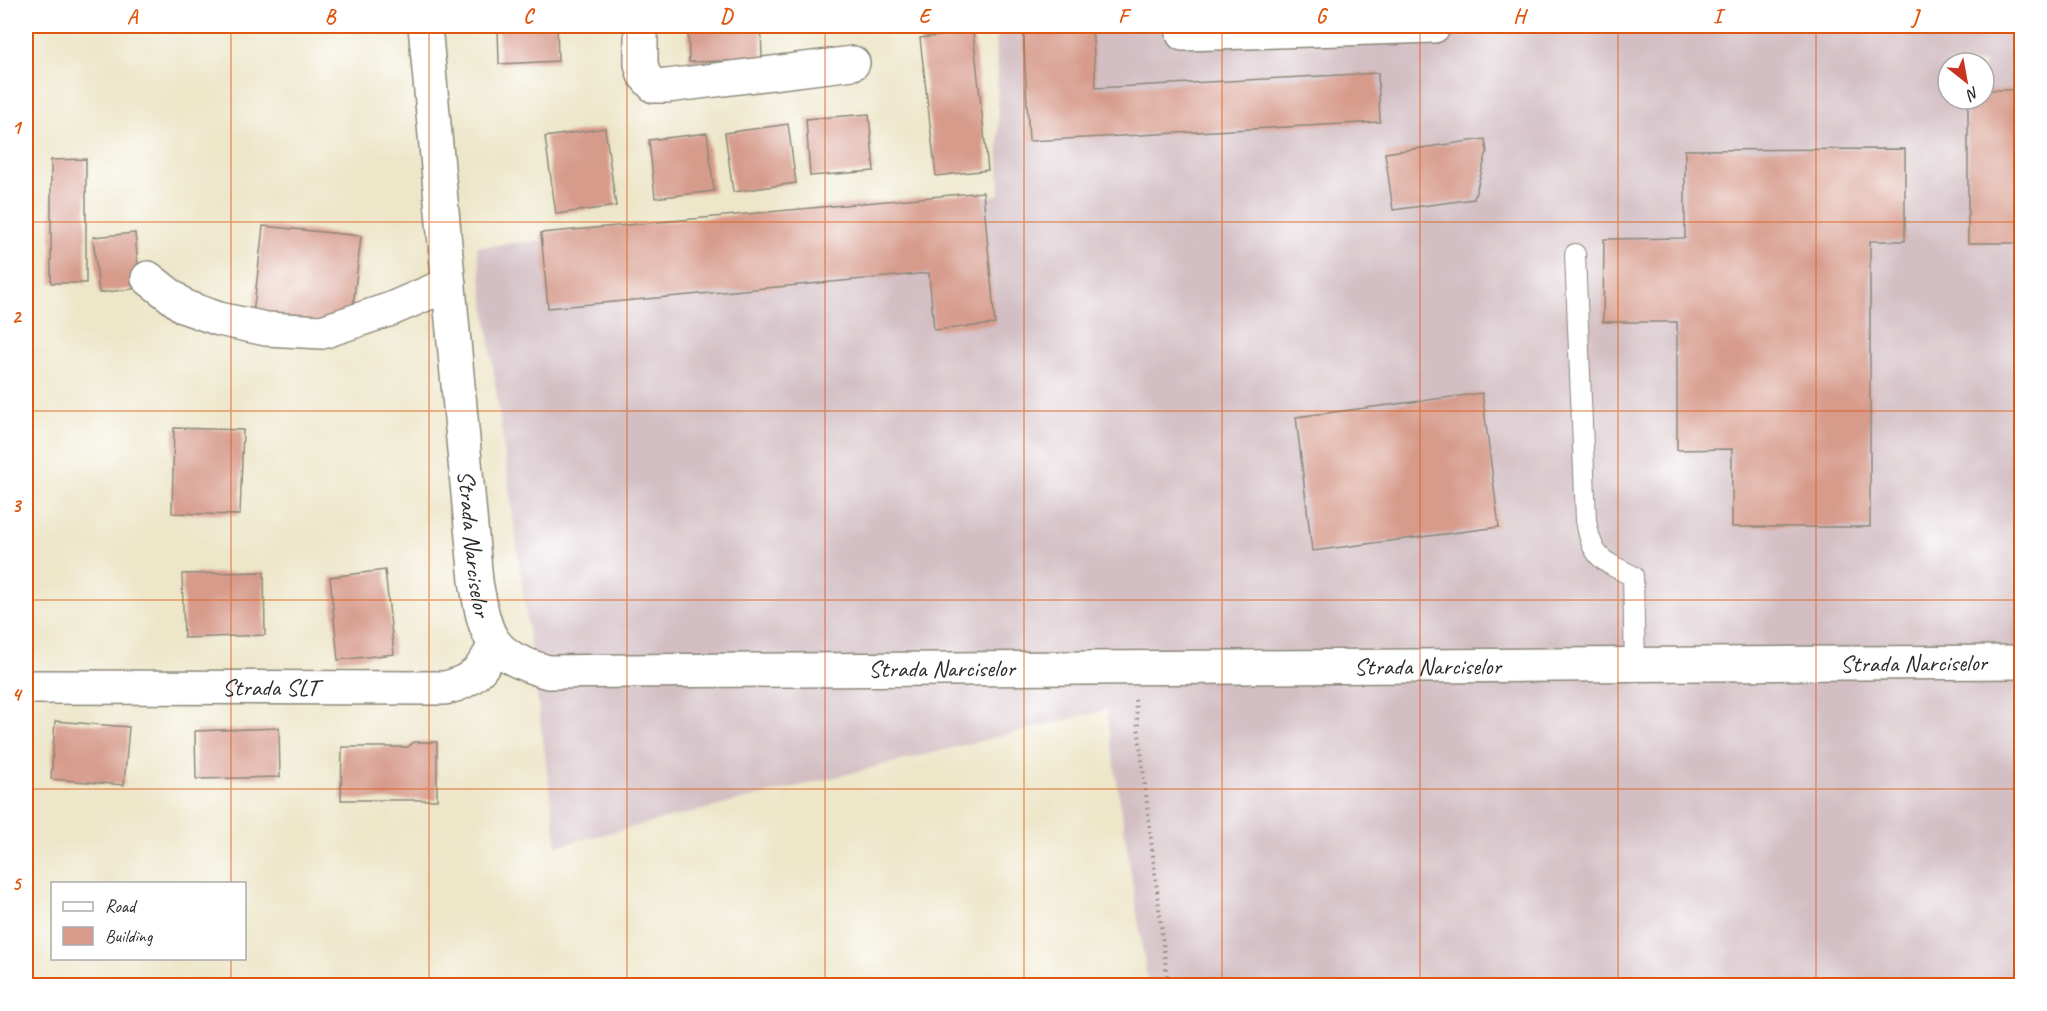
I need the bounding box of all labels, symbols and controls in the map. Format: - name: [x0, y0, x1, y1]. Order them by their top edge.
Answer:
- text: A: [127, 4, 139, 29]
- text: B: [325, 4, 337, 29]
- text: C: [523, 4, 535, 29]
- text: D: [720, 4, 734, 29]
- text: E: [919, 4, 933, 29]
- text: F: [1118, 4, 1132, 29]
- text: G: [1316, 4, 1329, 29]
- text: H: [1513, 4, 1528, 29]
- text: I: [1713, 4, 1726, 29]
- text: J: [1910, 4, 1922, 29]
- north arrow: [1936, 51, 1996, 111]
- text: N: [1961, 82, 1983, 106]
- text: 1: [12, 115, 23, 140]
- text: 2: [12, 304, 23, 329]
- street label: Strada Narciselor: [451, 469, 498, 622]
- text: 3: [12, 493, 23, 518]
- street label: Strada Narciselor: [1840, 647, 1990, 679]
- street label: Strada Narciselor: [1354, 651, 1504, 682]
- street label: Strada Narciselor: [868, 653, 1018, 684]
- street label: Strada SLT: [222, 672, 324, 703]
- text: 4: [12, 682, 24, 707]
- text: 5: [12, 871, 23, 896]
- legend: [51, 882, 246, 960]
- text: Road: [105, 895, 138, 917]
- text: Building: [105, 925, 154, 947]

